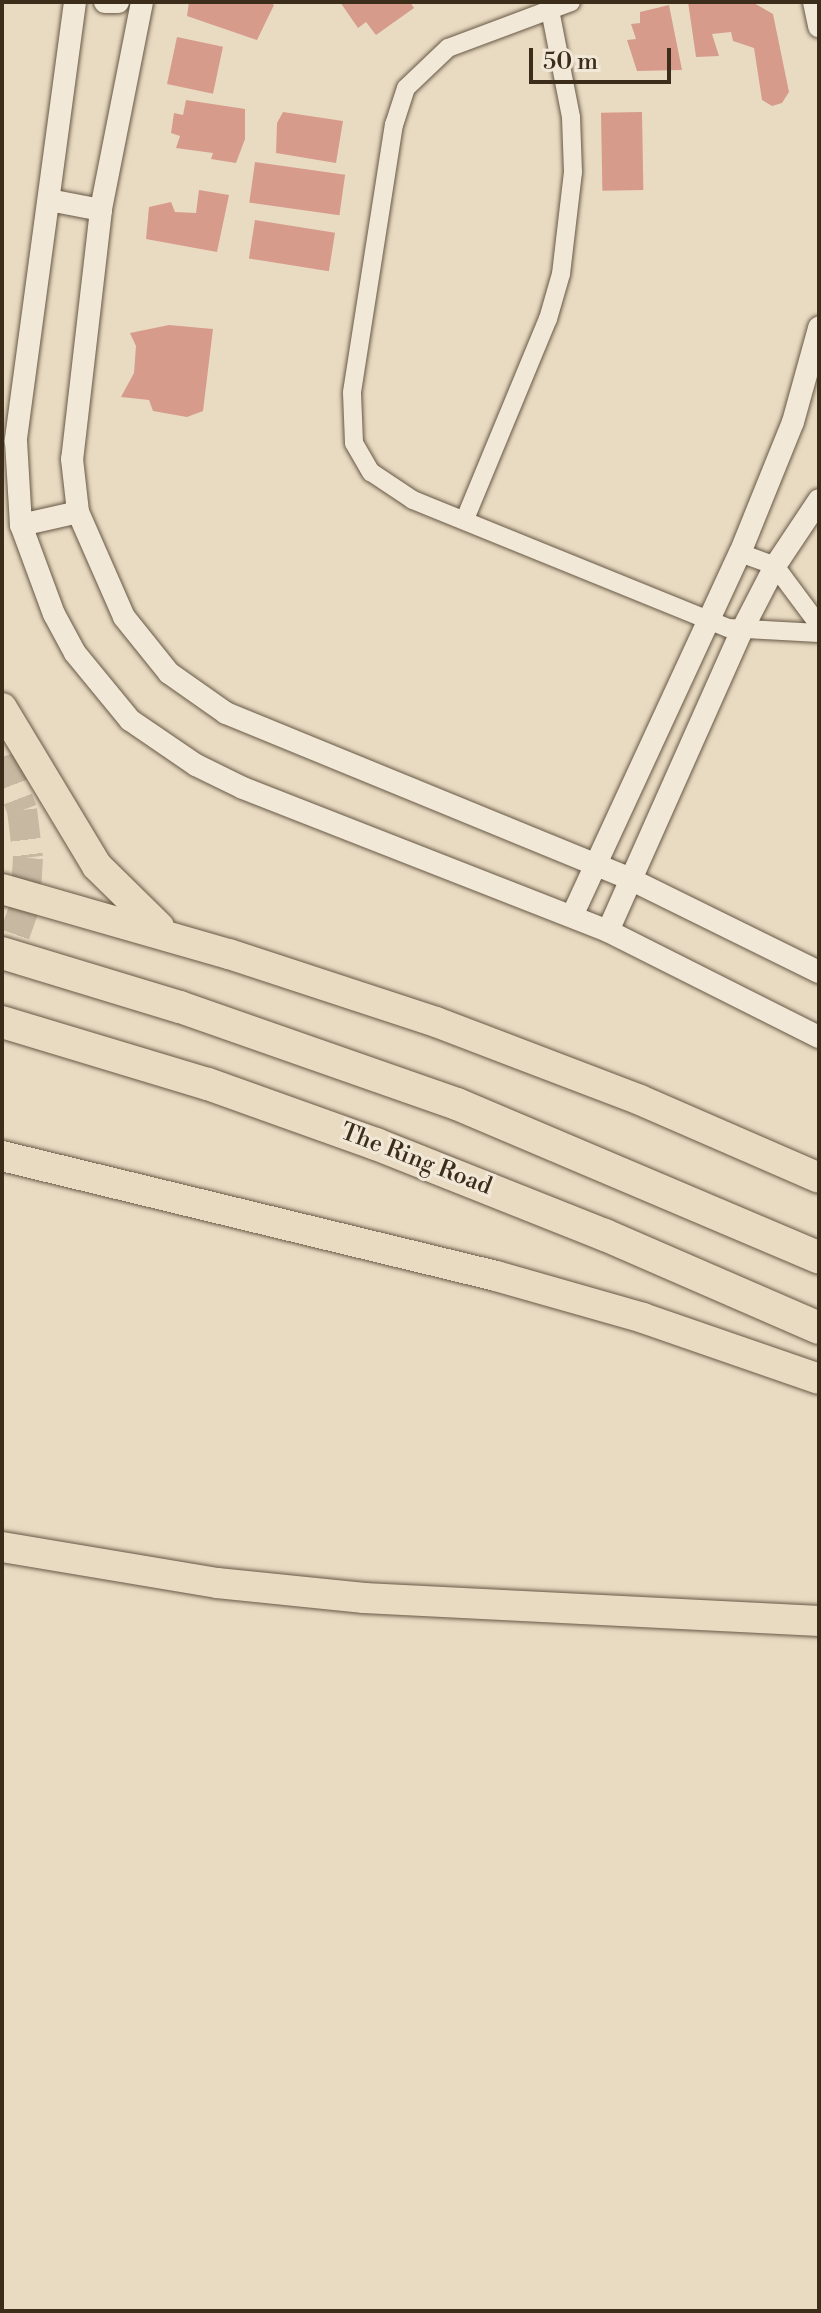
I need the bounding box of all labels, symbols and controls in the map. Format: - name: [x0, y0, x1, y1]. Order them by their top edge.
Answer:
- scale bar: [533, 32, 675, 82]
- text: 50 m: [543, 47, 598, 77]
- street label: The Ring Road: [336, 1118, 496, 1202]

